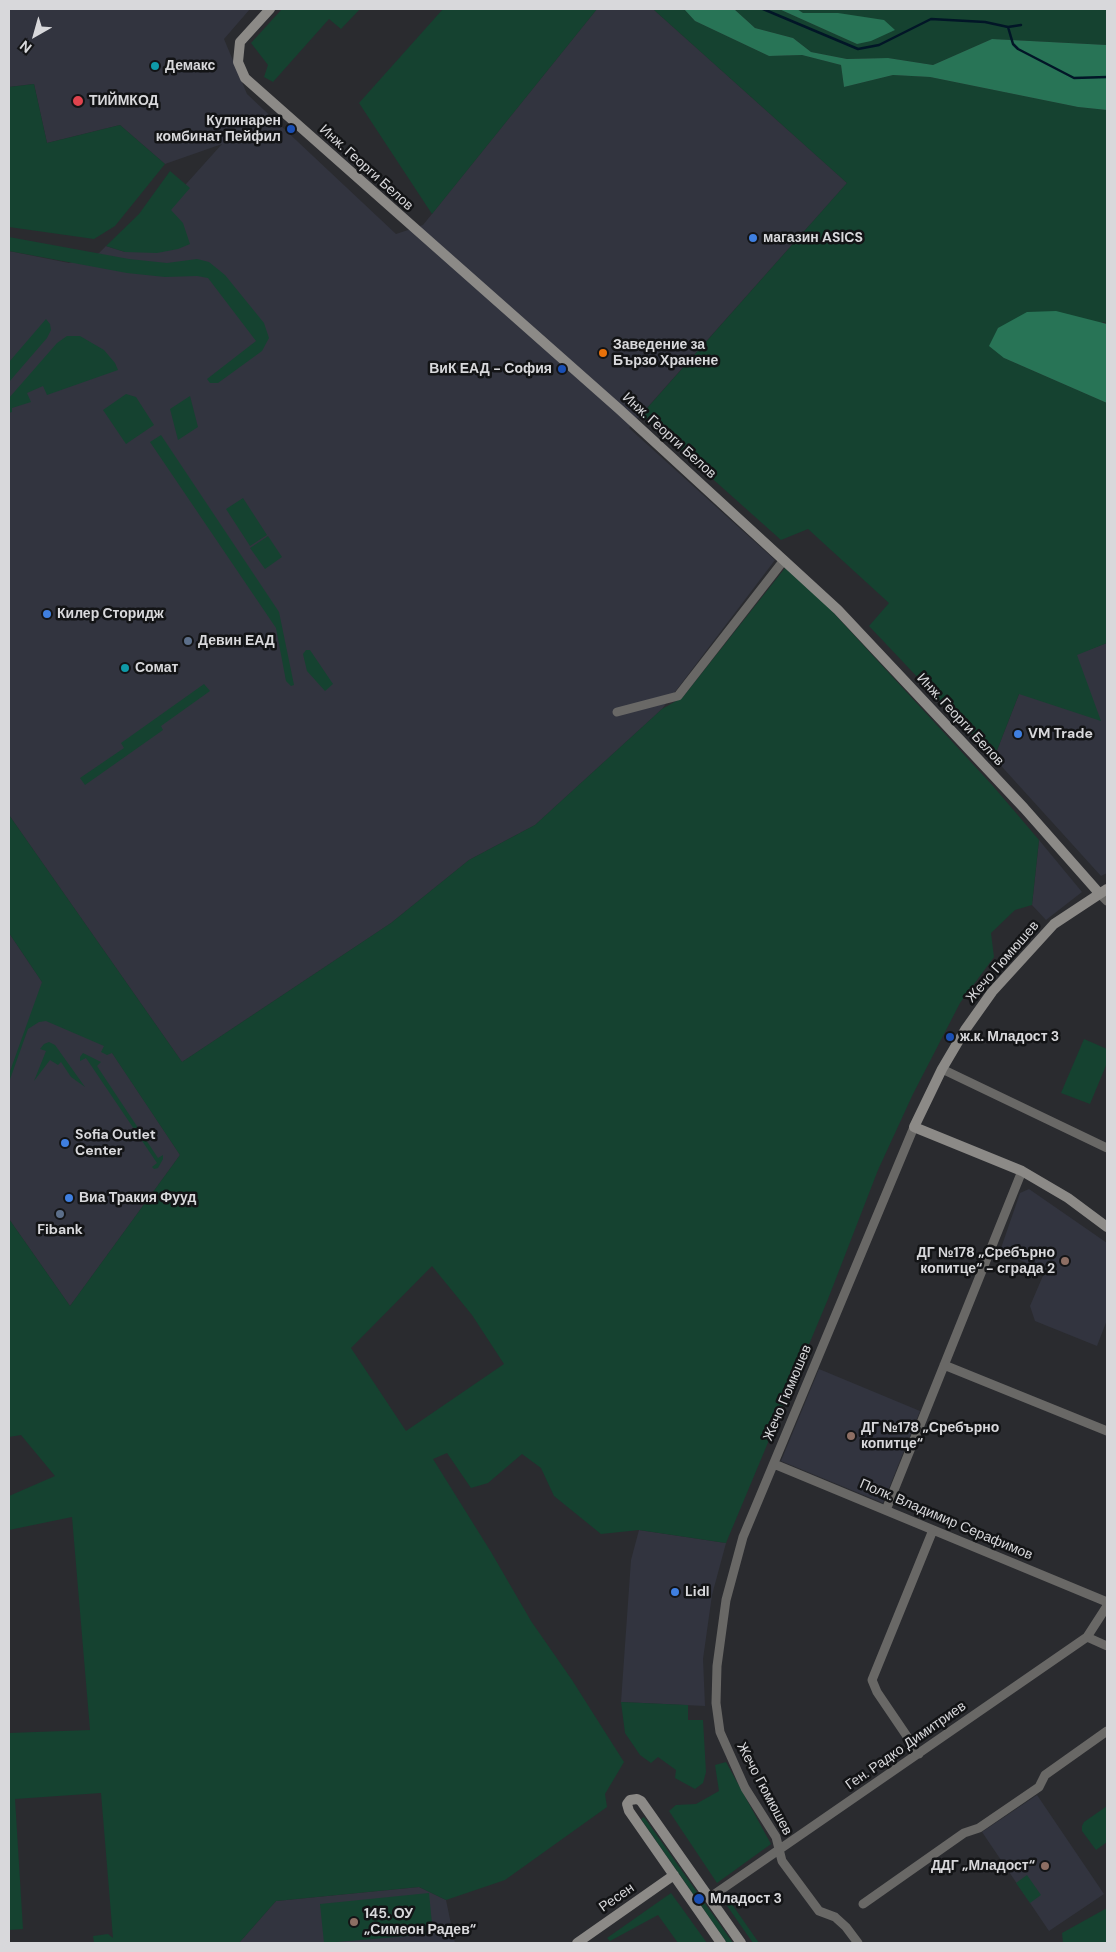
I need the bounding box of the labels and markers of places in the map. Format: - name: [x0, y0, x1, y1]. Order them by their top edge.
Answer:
- place label: Демакс: [165, 58, 215, 74]
- marker: Демакс: [149, 60, 161, 72]
- place label: ТИЙМКОД: [89, 93, 159, 109]
- marker: ТИЙМКОД: [71, 94, 85, 108]
- place label: Кулинарен комбинат Пейфил: [156, 113, 281, 146]
- marker: Кулинарен комбинат Пейфил: [285, 123, 297, 135]
- place label: магазин ASICS: [763, 230, 863, 246]
- marker: магазин ASICS: [747, 232, 759, 244]
- place label: Заведение за Бързо Хранене: [613, 337, 718, 370]
- marker: Заведение за Бързо Хранене: [597, 347, 609, 359]
- place label: ВиК ЕАД - София: [429, 361, 552, 377]
- marker: ВиК ЕАД - София: [556, 363, 568, 375]
- place label: Килер Сторидж: [57, 606, 164, 622]
- marker: Килер Сторидж: [41, 608, 53, 620]
- place label: Девин ЕАД: [198, 633, 275, 649]
- marker: Девин ЕАД: [182, 635, 194, 647]
- place label: Сомат: [135, 660, 178, 676]
- marker: Сомат: [119, 662, 131, 674]
- place label: VM Trade: [1028, 726, 1093, 742]
- marker: VM Trade: [1012, 728, 1024, 740]
- place label: ж.к. Младост 3: [960, 1029, 1059, 1045]
- marker: ж.к. Младост 3: [944, 1031, 956, 1043]
- place label: Sofia Outlet Center: [75, 1127, 156, 1160]
- marker: Sofia Outlet Center: [59, 1137, 71, 1149]
- place label: Виа Тракия Фууд: [79, 1190, 196, 1206]
- marker: Виа Тракия Фууд: [63, 1192, 75, 1204]
- marker: Fibank: [54, 1208, 66, 1220]
- place label: Fibank: [37, 1222, 83, 1238]
- place label: ДГ №178 „Сребърно копитце“ - сграда 2: [917, 1245, 1055, 1278]
- marker: ДГ №178 „Сребърно копитце“ - сграда 2: [1059, 1255, 1071, 1267]
- place label: ДГ №178 „Сребърно копитце“: [861, 1420, 999, 1452]
- marker: ДГ №178 „Сребърно копитце“: [845, 1430, 857, 1442]
- place label: Lidl: [685, 1584, 710, 1600]
- marker: Lidl: [669, 1586, 681, 1598]
- place label: ДДГ „Младост“: [931, 1858, 1035, 1874]
- marker: ДДГ „Младост“: [1039, 1860, 1051, 1872]
- place label: Младост 3: [710, 1891, 782, 1907]
- marker: Младост 3: [692, 1892, 706, 1906]
- place label: 145. ОУ „Симеон Радев“: [364, 1906, 476, 1938]
- marker: 145. ОУ „Симеон Радев“: [348, 1916, 360, 1928]

